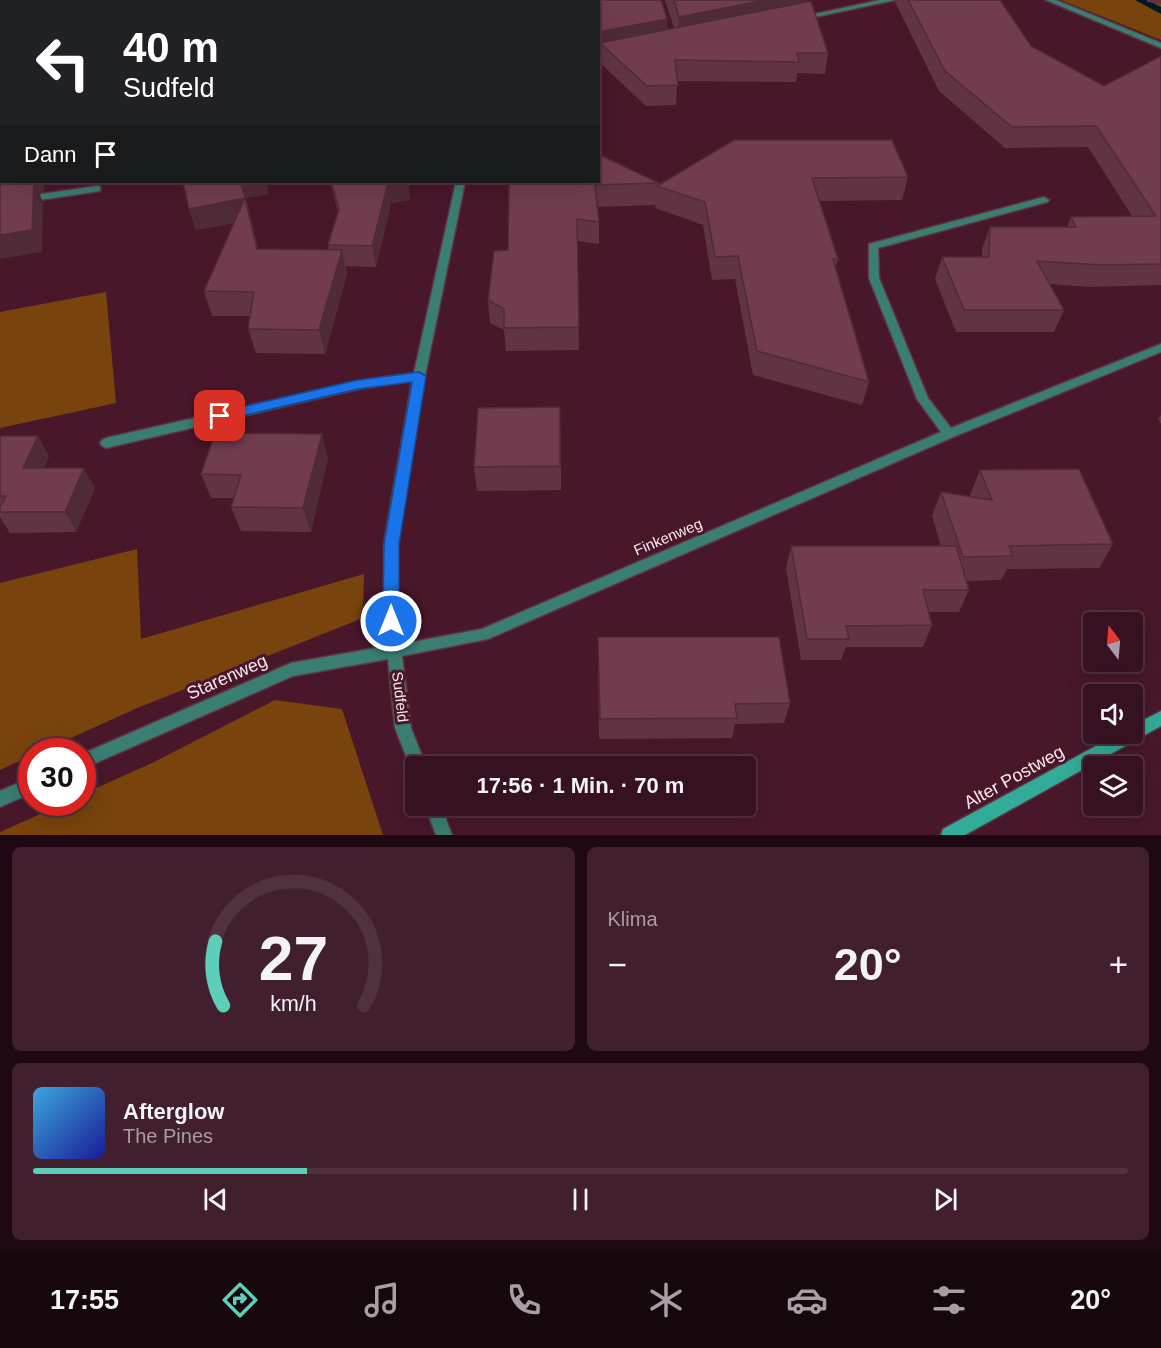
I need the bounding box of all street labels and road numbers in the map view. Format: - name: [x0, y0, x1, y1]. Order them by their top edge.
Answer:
- street label: Finkenweg: [631, 515, 705, 559]
- street label: Starenweg: [184, 650, 270, 704]
- street label: Sudfeld: [389, 671, 412, 723]
- street label: Alter Postweg: [961, 741, 1067, 813]

